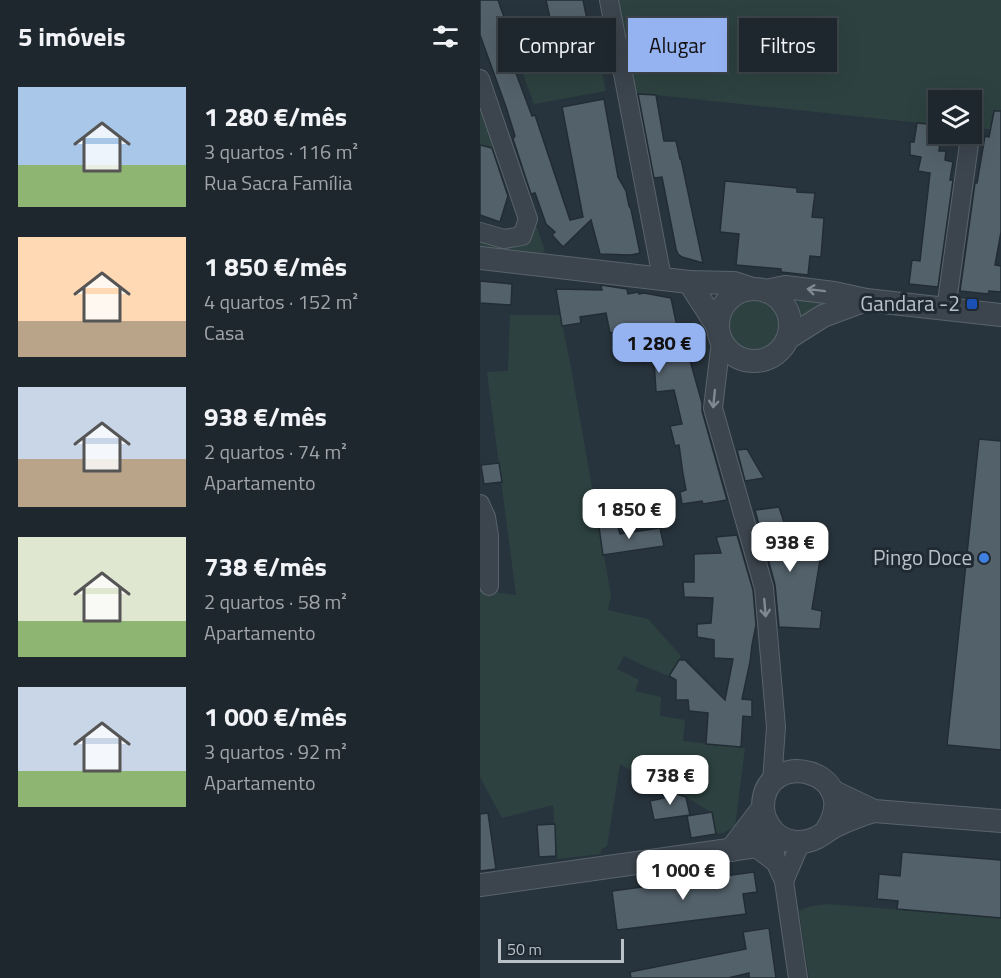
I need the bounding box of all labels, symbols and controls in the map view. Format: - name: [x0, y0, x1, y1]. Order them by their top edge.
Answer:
- text: 5 imóveis: [18, 17, 125, 56]
- chip: Comprar: [498, 18, 616, 72]
- chip: Alugar: [628, 18, 727, 72]
- chip: Filtros: [739, 18, 837, 72]
- icon: filters: [429, 20, 462, 53]
- map controls: [928, 90, 982, 144]
- button: layers: [928, 90, 982, 144]
- text: 1 280 €/mês: [204, 97, 347, 136]
- icon: home: [66, 111, 138, 183]
- text: 3 quartos · 116 m²: [204, 136, 358, 167]
- text: Rua Sacra Família: [204, 167, 352, 198]
- text: 1 850 €/mês: [204, 247, 347, 286]
- icon: home: [66, 261, 138, 333]
- one-way arrow: [806, 285, 826, 296]
- text: 4 quartos · 152 m²: [204, 286, 358, 317]
- place label: Gandara -2: [860, 287, 960, 319]
- marker: Gandara -2: [965, 297, 979, 311]
- text: Casa: [204, 317, 244, 348]
- pin: 1 280 €: [604, 323, 714, 374]
- text: 1 280 €: [627, 327, 691, 358]
- one-way arrow: [708, 388, 719, 408]
- text: 938 €/mês: [204, 397, 327, 436]
- icon: home: [66, 411, 138, 483]
- text: 2 quartos · 74 m²: [204, 436, 347, 467]
- text: Apartamento: [204, 467, 316, 498]
- pin: 1 850 €: [574, 489, 684, 540]
- text: 1 850 €: [597, 493, 661, 524]
- pin: 938 €: [748, 522, 832, 573]
- text: 938 €: [765, 526, 815, 557]
- place label: Pingo Doce: [873, 541, 972, 573]
- text: 738 €/mês: [204, 547, 327, 586]
- marker: Pingo Doce: [977, 551, 991, 565]
- icon: home: [66, 561, 138, 633]
- text: 2 quartos · 58 m²: [204, 586, 347, 617]
- one-way arrow: [760, 597, 771, 617]
- text: Apartamento: [204, 617, 316, 648]
- text: 1 000 €/mês: [204, 697, 347, 736]
- icon: home: [66, 711, 138, 783]
- text: 3 quartos · 92 m²: [204, 736, 347, 767]
- pin: 738 €: [628, 755, 712, 806]
- text: 738 €: [645, 759, 695, 790]
- text: Apartamento: [204, 767, 316, 798]
- pin: 1 000 €: [628, 850, 738, 901]
- text: 1 000 €: [651, 854, 715, 885]
- scale bar: [498, 936, 624, 964]
- text: 50 m: [507, 937, 542, 961]

